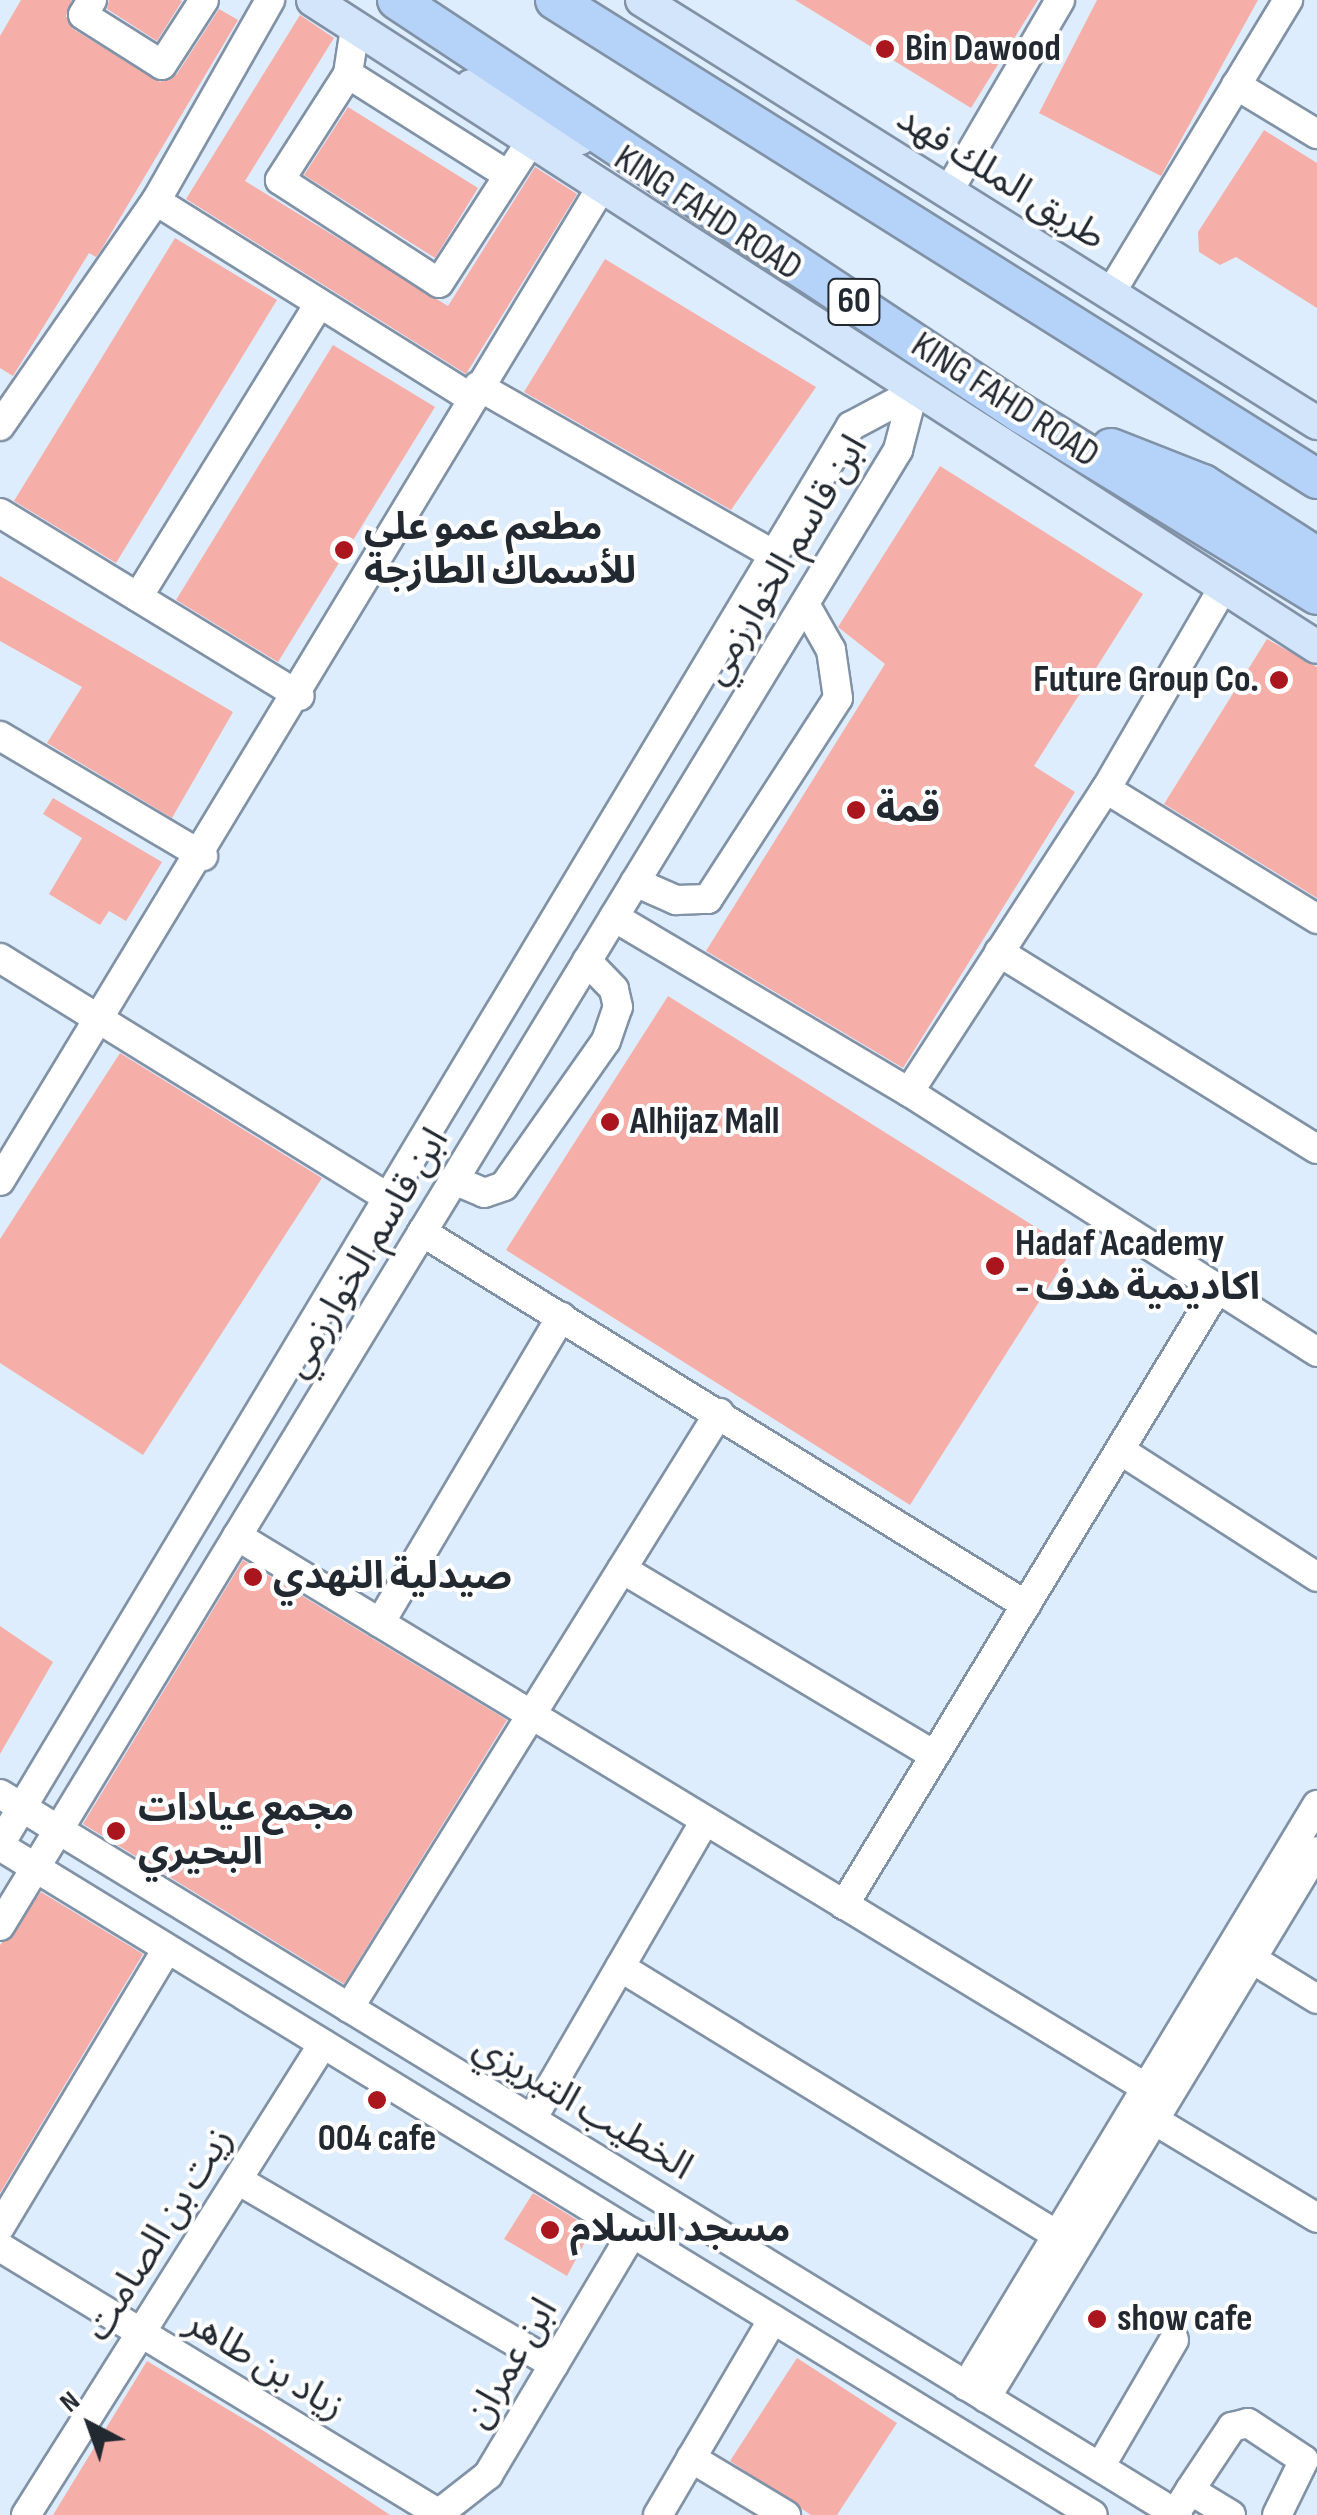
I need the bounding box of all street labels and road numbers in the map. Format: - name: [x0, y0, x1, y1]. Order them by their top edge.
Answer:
- street label: طريق الملك فهد: [888, 96, 1114, 260]
- street label: KING FAHD ROAD: [606, 135, 810, 291]
- road number: 60: [826, 272, 882, 332]
- street label: KING FAHD ROAD: [903, 322, 1107, 478]
- street label: ابن قاسم الخوارزمي: [693, 427, 877, 693]
- street label: ابن قاسم الخوارزمي: [274, 1120, 458, 1386]
- street label: الخطيب التبريزي: [465, 2024, 701, 2190]
- street label: زيت بن الصامت: [75, 2119, 243, 2349]
- street label: ابن عمران: [455, 2290, 567, 2436]
- street label: زياد بن طاهر: [177, 2300, 353, 2430]

